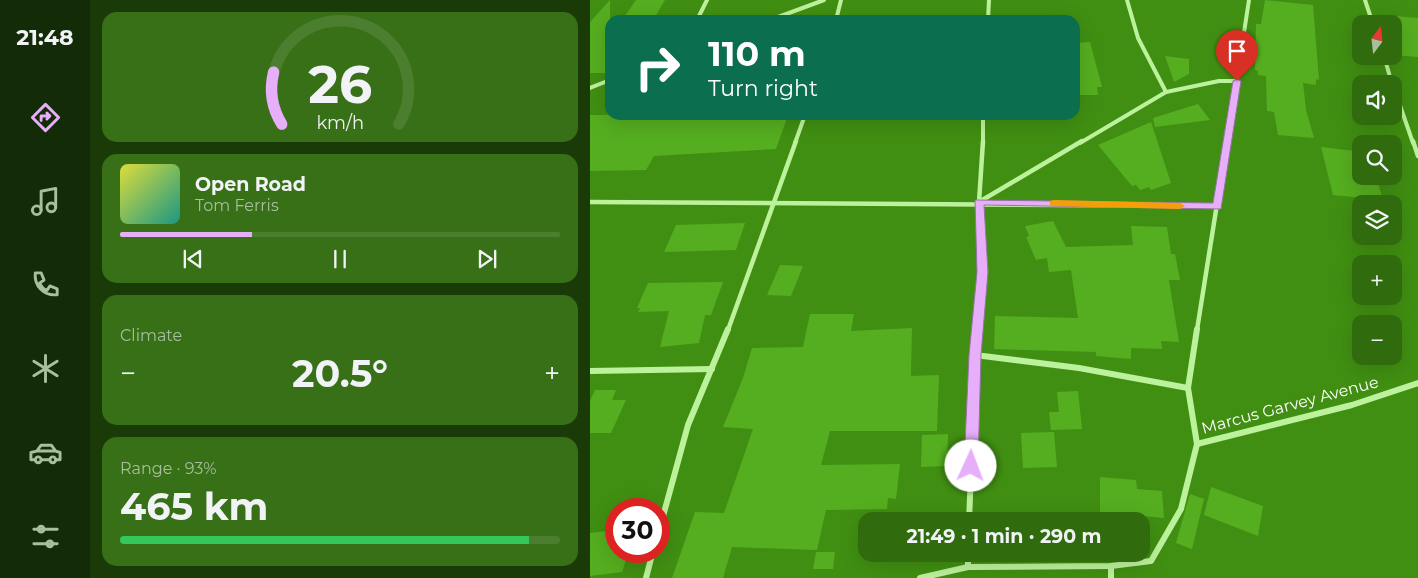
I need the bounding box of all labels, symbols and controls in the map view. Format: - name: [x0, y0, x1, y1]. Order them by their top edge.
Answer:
- north arrow: [1352, 15, 1402, 65]
- map controls: [1352, 15, 1402, 365]
- text: 21:48: [16, 24, 74, 51]
- pin: [1216, 30, 1258, 81]
- text: 110 m: [708, 32, 806, 75]
- icon: right: [625, 35, 690, 100]
- icon: arrive: [1223, 37, 1251, 65]
- text: 26: [308, 53, 372, 116]
- text: Turn right: [708, 75, 818, 102]
- button: sound: [1352, 75, 1402, 125]
- icon: directions: [28, 100, 63, 135]
- text: km/h: [316, 112, 364, 133]
- button: search: [1352, 135, 1402, 185]
- text: Open Road: [195, 173, 306, 196]
- icon: music: [28, 184, 63, 219]
- button: layers: [1352, 195, 1402, 245]
- text: Tom Ferris: [195, 196, 279, 215]
- icon: previous: [179, 245, 207, 273]
- icon: pause: [326, 245, 354, 273]
- icon: next: [473, 245, 501, 273]
- button: +: [1352, 255, 1402, 305]
- icon: phone: [28, 267, 63, 302]
- button: −: [1352, 315, 1402, 365]
- text: Climate: [120, 326, 182, 345]
- text: 20.5°: [292, 350, 388, 397]
- icon: climate: [28, 351, 63, 386]
- text: −: [120, 356, 136, 390]
- text: +: [544, 356, 560, 390]
- street label: Marcus Garvey Avenue: [1199, 372, 1381, 438]
- icon: car: [28, 435, 63, 470]
- position arrow: [944, 439, 996, 491]
- text: Range · 93%: [120, 459, 217, 478]
- text: 465 km: [120, 483, 268, 530]
- speed limit sign: 30: [605, 498, 670, 563]
- icon: filters: [28, 519, 63, 554]
- text: 21:49 · 1 min · 290 m: [907, 525, 1101, 548]

